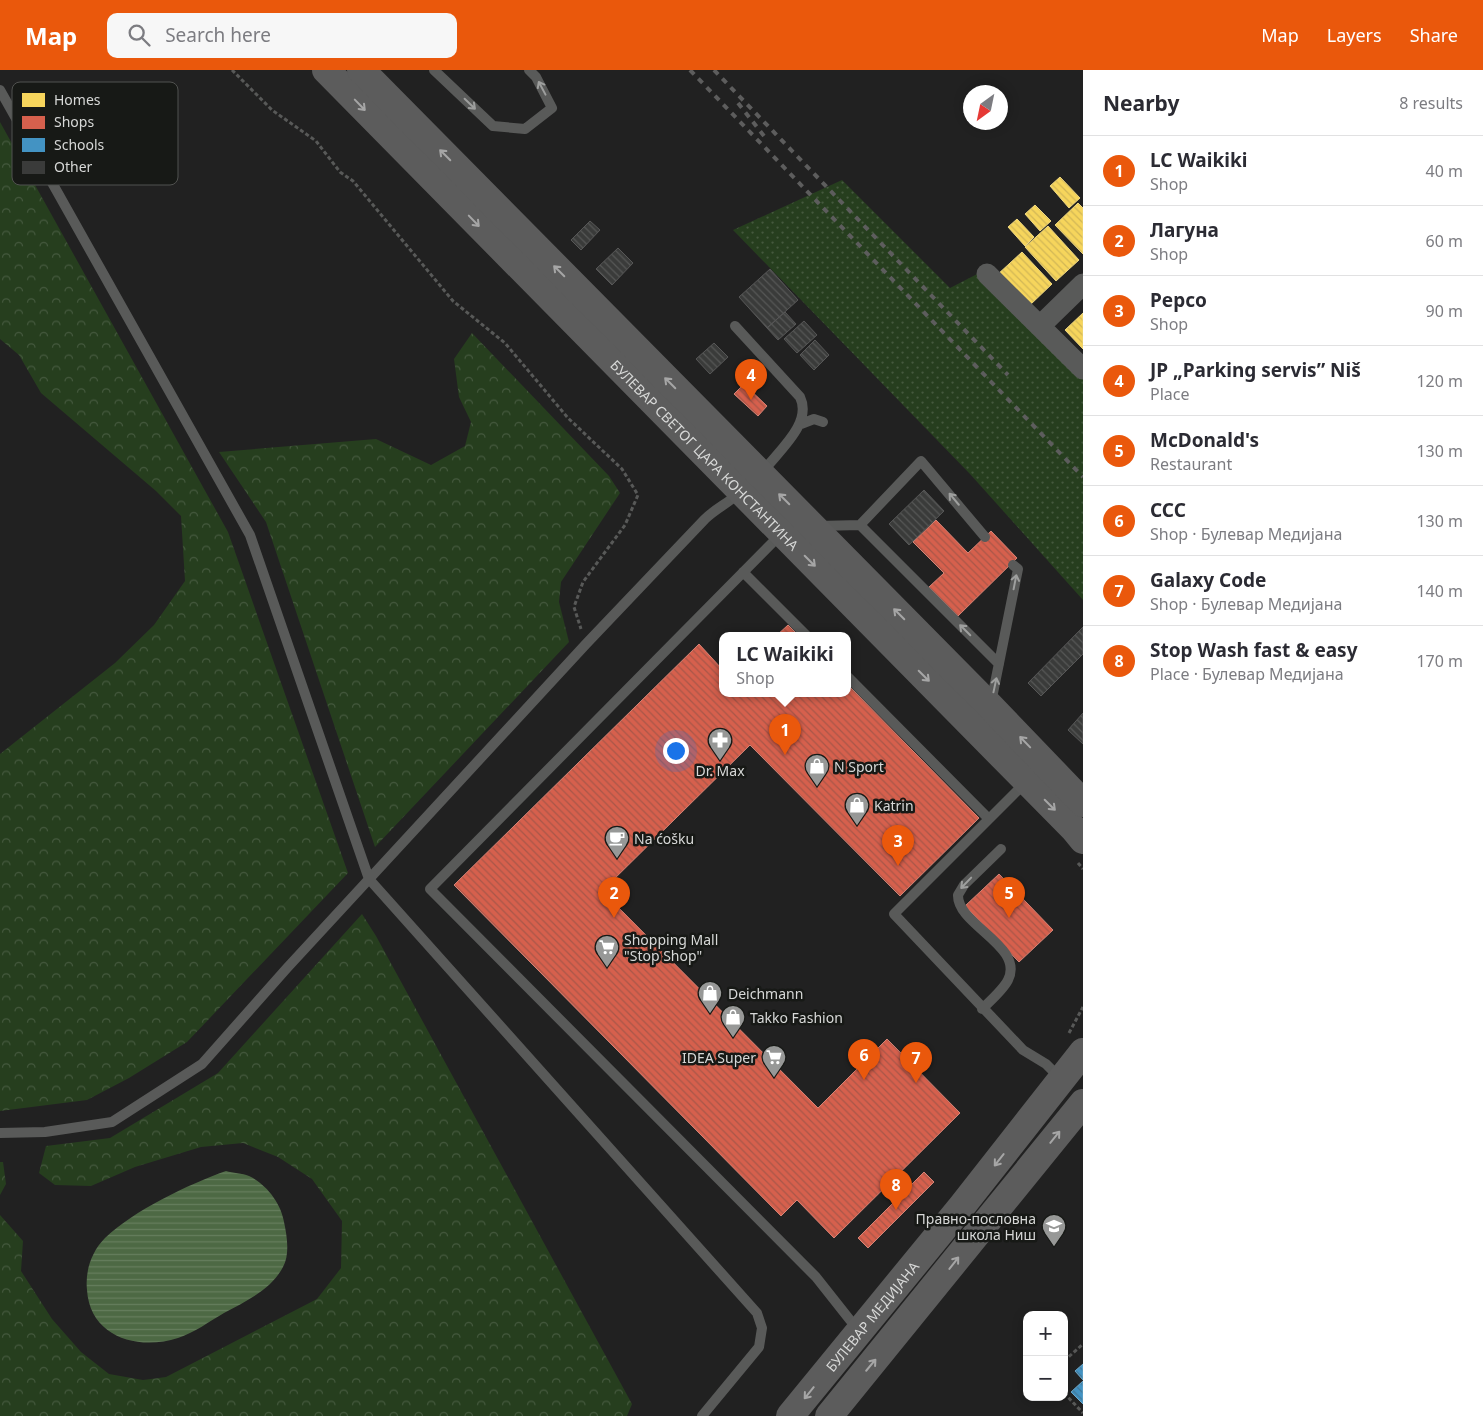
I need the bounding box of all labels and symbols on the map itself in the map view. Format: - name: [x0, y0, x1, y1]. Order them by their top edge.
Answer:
- one-way arrow: [537, 81, 546, 96]
- legend: [12, 82, 178, 185]
- north arrow: [963, 85, 1008, 130]
- text: Homes: [54, 90, 101, 109]
- one-way arrow: [463, 98, 476, 110]
- one-way arrow: [354, 99, 366, 111]
- text: Shops: [54, 112, 94, 131]
- text: Schools: [54, 135, 105, 154]
- one-way arrow: [439, 149, 451, 161]
- text: Other: [54, 157, 93, 176]
- one-way arrow: [468, 215, 480, 227]
- one-way arrow: [553, 265, 565, 277]
- street label: БУЛЕВАР СВЕТОГ ЦАРА КОНСТАНТИНА: [607, 355, 803, 554]
- pin: 4: [735, 359, 767, 400]
- one-way arrow: [664, 377, 676, 390]
- one-way arrow: [778, 493, 790, 505]
- one-way arrow: [948, 493, 959, 506]
- one-way arrow: [803, 555, 816, 567]
- one-way arrow: [1011, 575, 1021, 591]
- one-way arrow: [893, 608, 905, 620]
- one-way arrow: [958, 624, 971, 636]
- one-way arrow: [918, 670, 930, 682]
- one-way arrow: [990, 678, 1000, 694]
- pin: 1: [769, 714, 801, 755]
- pharmacy icon: Dr. Max: [707, 727, 733, 761]
- one-way arrow: [1019, 736, 1031, 749]
- your location: [663, 738, 689, 764]
- shop icon: N Sport: [804, 753, 830, 787]
- place label: N Sport: [834, 757, 884, 776]
- place label: Dr. Max: [695, 761, 745, 780]
- shop icon: Katrin: [844, 792, 870, 826]
- place label: Katrin: [874, 796, 914, 815]
- one-way arrow: [1044, 798, 1056, 811]
- cafe icon: Na ćošku: [604, 825, 630, 859]
- pin: 3: [882, 825, 914, 866]
- place label: Na ćošku: [634, 829, 694, 848]
- pin: 2: [598, 877, 630, 918]
- one-way arrow: [960, 877, 972, 890]
- pin: 5: [993, 877, 1025, 918]
- place label: Shopping Mall "Stop Shop": [624, 930, 718, 965]
- supermarket icon: Shopping Mall "Stop Shop": [594, 934, 620, 968]
- shop icon: Deichmann: [697, 980, 723, 1014]
- place label: Deichmann: [728, 984, 803, 1003]
- shop icon: Takko Fashion: [720, 1004, 746, 1038]
- place label: Takko Fashion: [750, 1008, 843, 1027]
- pin: 6: [848, 1039, 880, 1080]
- pin: 7: [900, 1042, 932, 1083]
- supermarket icon: IDEA Super: [761, 1044, 787, 1078]
- place label: IDEA Super: [682, 1048, 756, 1067]
- one-way arrow: [1050, 1130, 1061, 1143]
- one-way arrow: [994, 1153, 1004, 1167]
- pin: 8: [880, 1169, 912, 1210]
- place label: Правно-пословна школа Ниш: [916, 1209, 1036, 1244]
- school or university icon: Правно-пословна школа Ниш: [1041, 1213, 1067, 1247]
- street label: БУЛЕВАР МЕДИЈАНА: [821, 1257, 923, 1375]
- one-way arrow: [948, 1257, 959, 1270]
- one-way arrow: [865, 1359, 876, 1372]
- one-way arrow: [803, 1386, 814, 1399]

